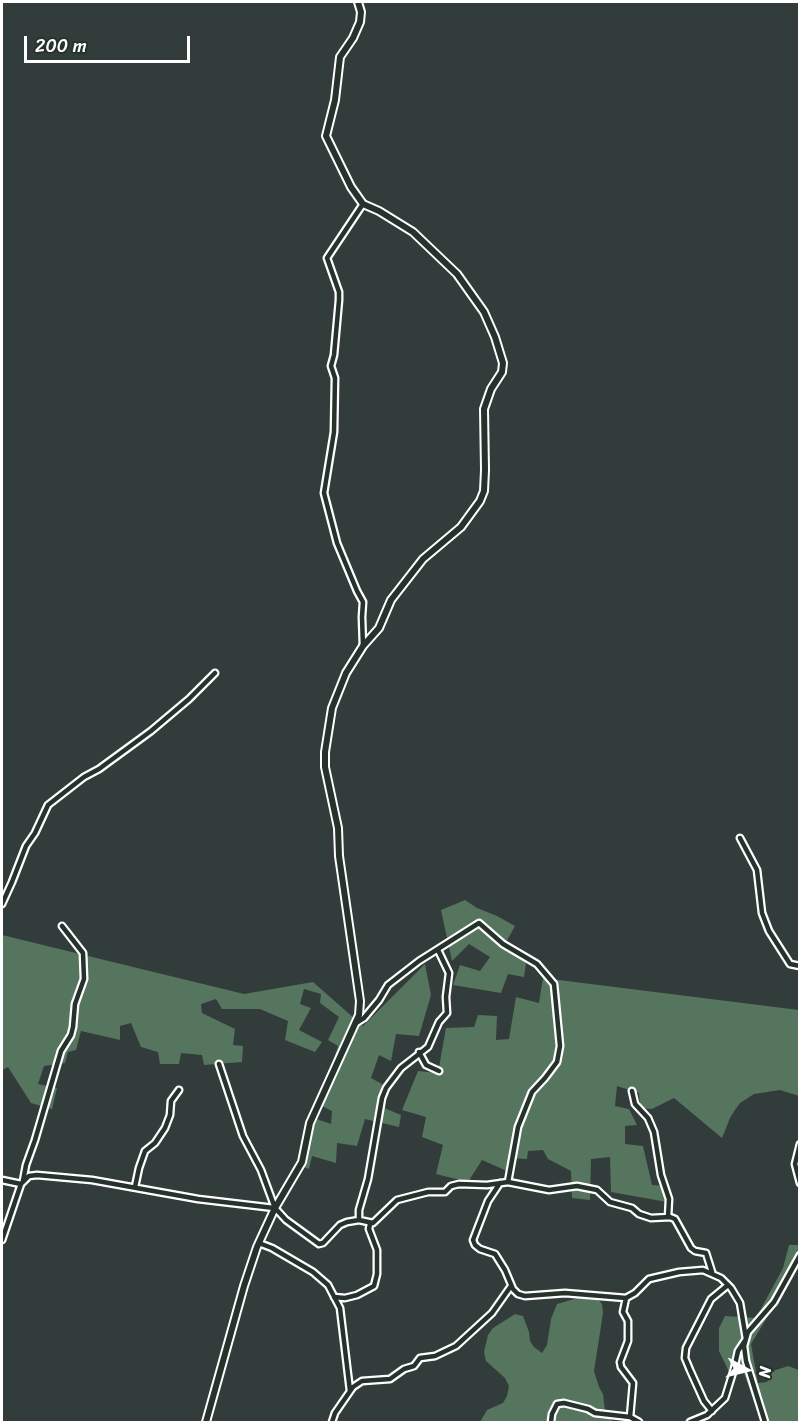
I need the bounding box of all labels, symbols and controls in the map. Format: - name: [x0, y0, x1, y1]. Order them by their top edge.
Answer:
- scale bar: [27, 24, 194, 62]
- text: 200 m: [35, 30, 87, 62]
- north arrow: [717, 1340, 777, 1400]
- text: N: [750, 1365, 780, 1380]

